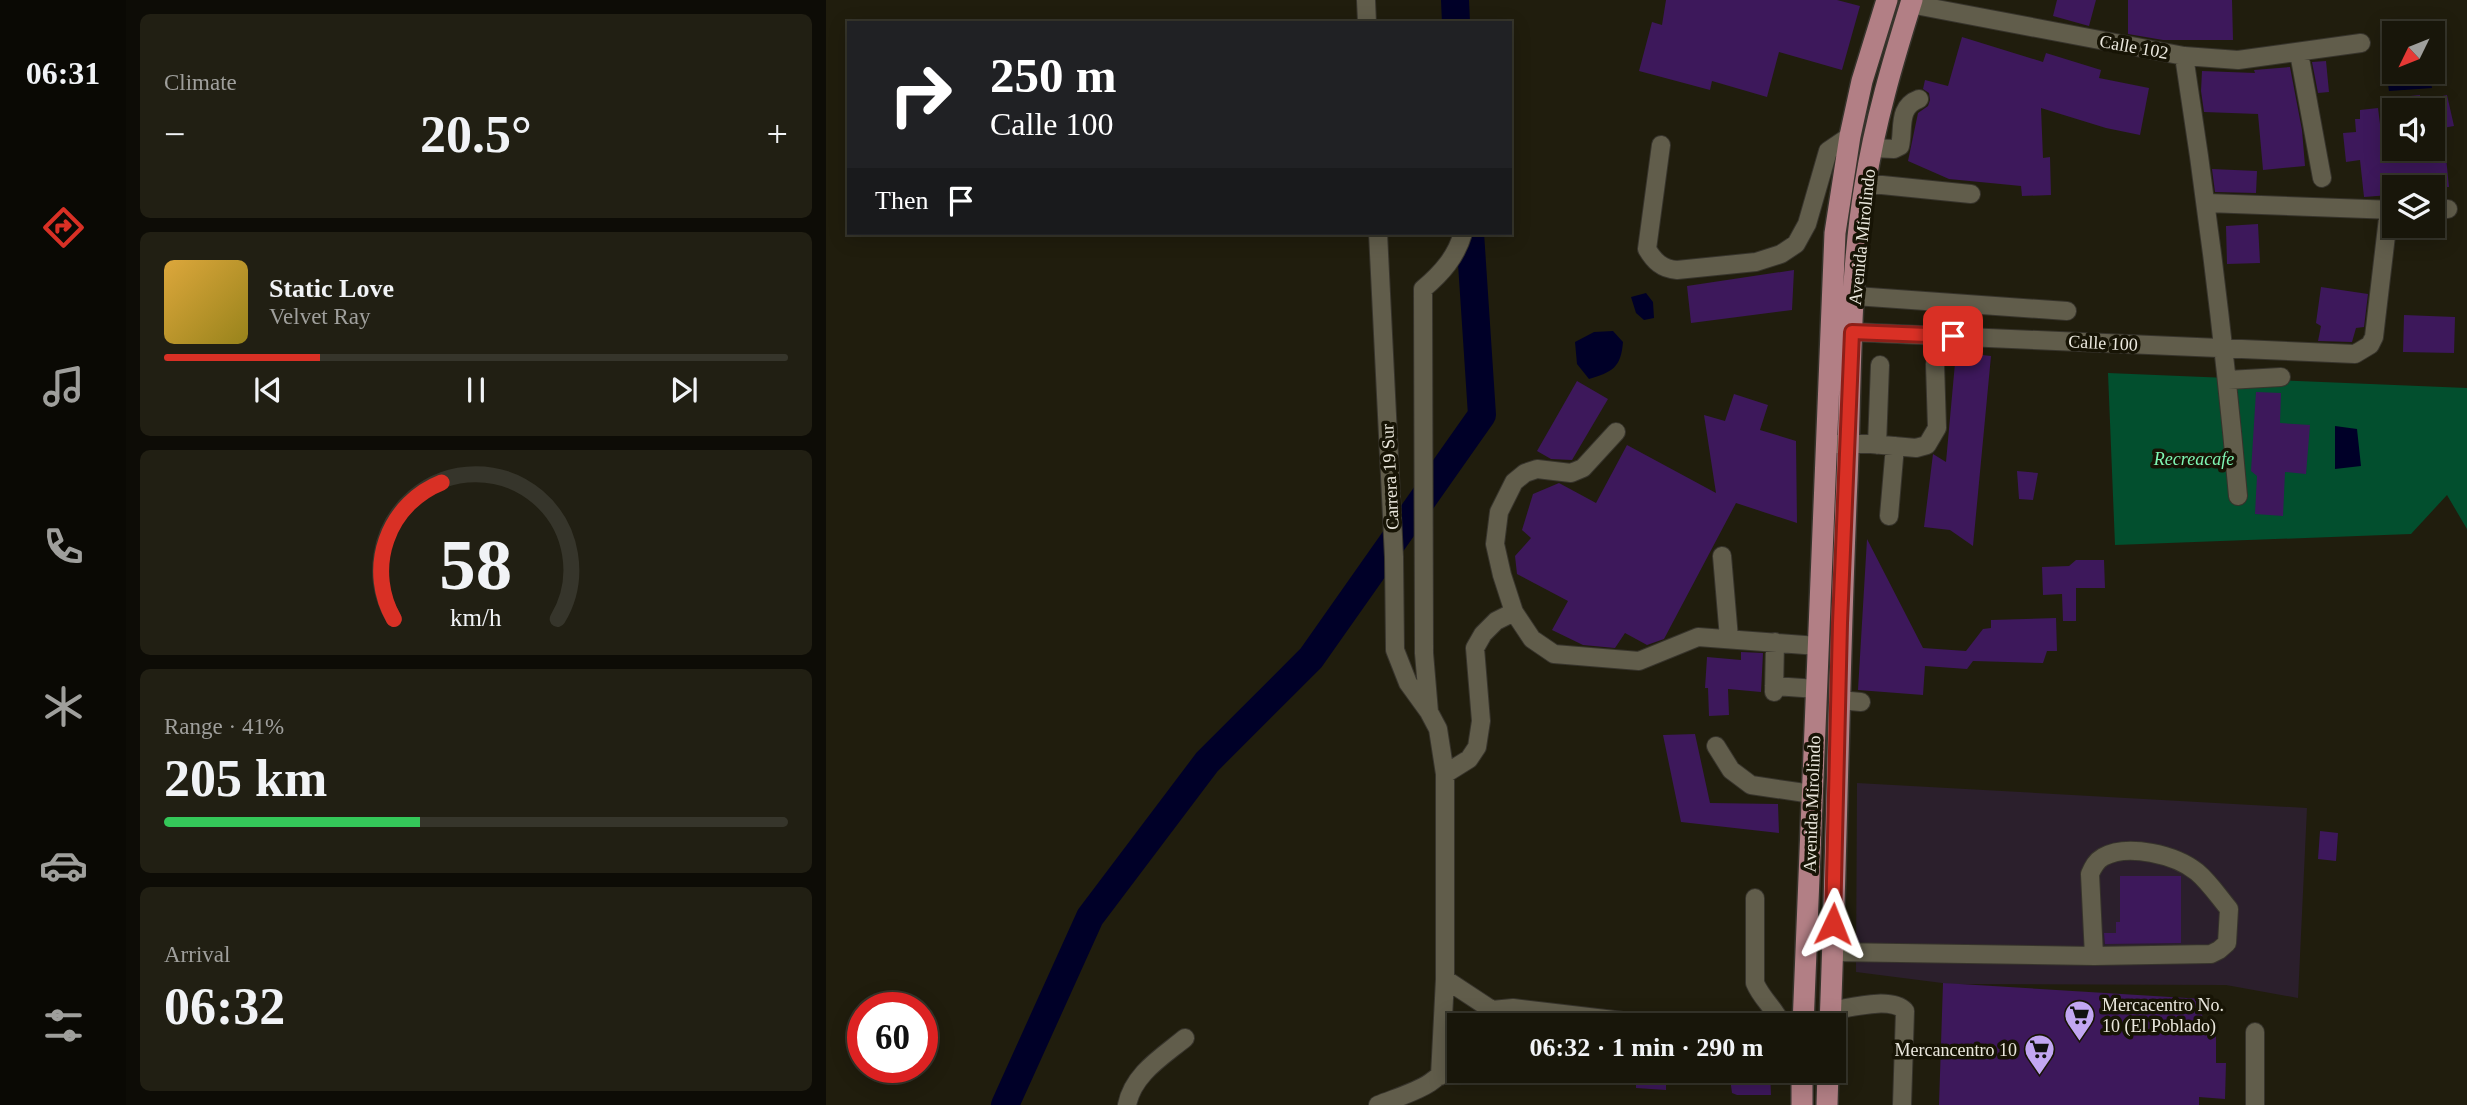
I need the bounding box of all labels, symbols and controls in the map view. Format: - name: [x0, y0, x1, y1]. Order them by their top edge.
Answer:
- north arrow: [2382, 21, 2445, 84]
- map controls: [2382, 21, 2445, 238]
- street label: Calle 102: [2098, 31, 2170, 63]
- text: 250 m: [990, 48, 1117, 103]
- icon: right: [875, 49, 966, 140]
- text: 06:31: [26, 55, 100, 91]
- text: Climate: [164, 70, 237, 95]
- button: sound: [2382, 98, 2445, 161]
- text: 20.5°: [420, 106, 532, 163]
- text: Calle 100: [990, 106, 1114, 142]
- text: −: [164, 113, 185, 155]
- text: +: [767, 113, 788, 155]
- street label: Avenida Mirolindo: [1845, 168, 1879, 306]
- button: layers: [2382, 175, 2445, 238]
- icon: arrive: [942, 182, 980, 220]
- text: Then: [875, 186, 928, 215]
- icon: directions: [39, 203, 88, 252]
- text: Static Love: [269, 274, 394, 303]
- text: Velvet Ray: [269, 304, 371, 329]
- pin: [1923, 306, 1983, 366]
- icon: arrive: [1934, 317, 1972, 355]
- street label: Calle 100: [2068, 331, 2138, 355]
- icon: music: [39, 362, 88, 411]
- icon: previous: [249, 371, 287, 409]
- icon: pause: [457, 371, 495, 409]
- icon: next: [665, 371, 703, 409]
- street label: Carrera 19 Sur: [1377, 424, 1403, 530]
- park label: Recreacafe: [2153, 449, 2234, 469]
- icon: phone: [39, 522, 88, 571]
- text: 58: [440, 524, 512, 605]
- text: km/h: [450, 603, 502, 630]
- icon: climate: [39, 682, 88, 731]
- text: Range · 41%: [164, 714, 284, 739]
- street label: Avenida Mirolindo: [1800, 735, 1824, 873]
- text: 205 km: [164, 750, 327, 807]
- icon: car: [39, 841, 88, 890]
- position arrow: [1796, 887, 1870, 961]
- text: Arrival: [164, 942, 230, 967]
- text: 06:32: [164, 978, 285, 1035]
- speed limit sign: 60: [847, 992, 938, 1083]
- place label: Mercacentro No. 10 (El Poblado): [2102, 995, 2224, 1037]
- supermarket icon: Mercacentro No. 10 (El Poblado): [2062, 998, 2096, 1042]
- icon: filters: [39, 1001, 88, 1050]
- text: 06:32 · 1 min · 290 m: [1530, 1033, 1764, 1062]
- supermarket icon: Mercancentro 10: [2023, 1033, 2057, 1077]
- place label: Mercancentro 10: [1895, 1040, 2017, 1060]

